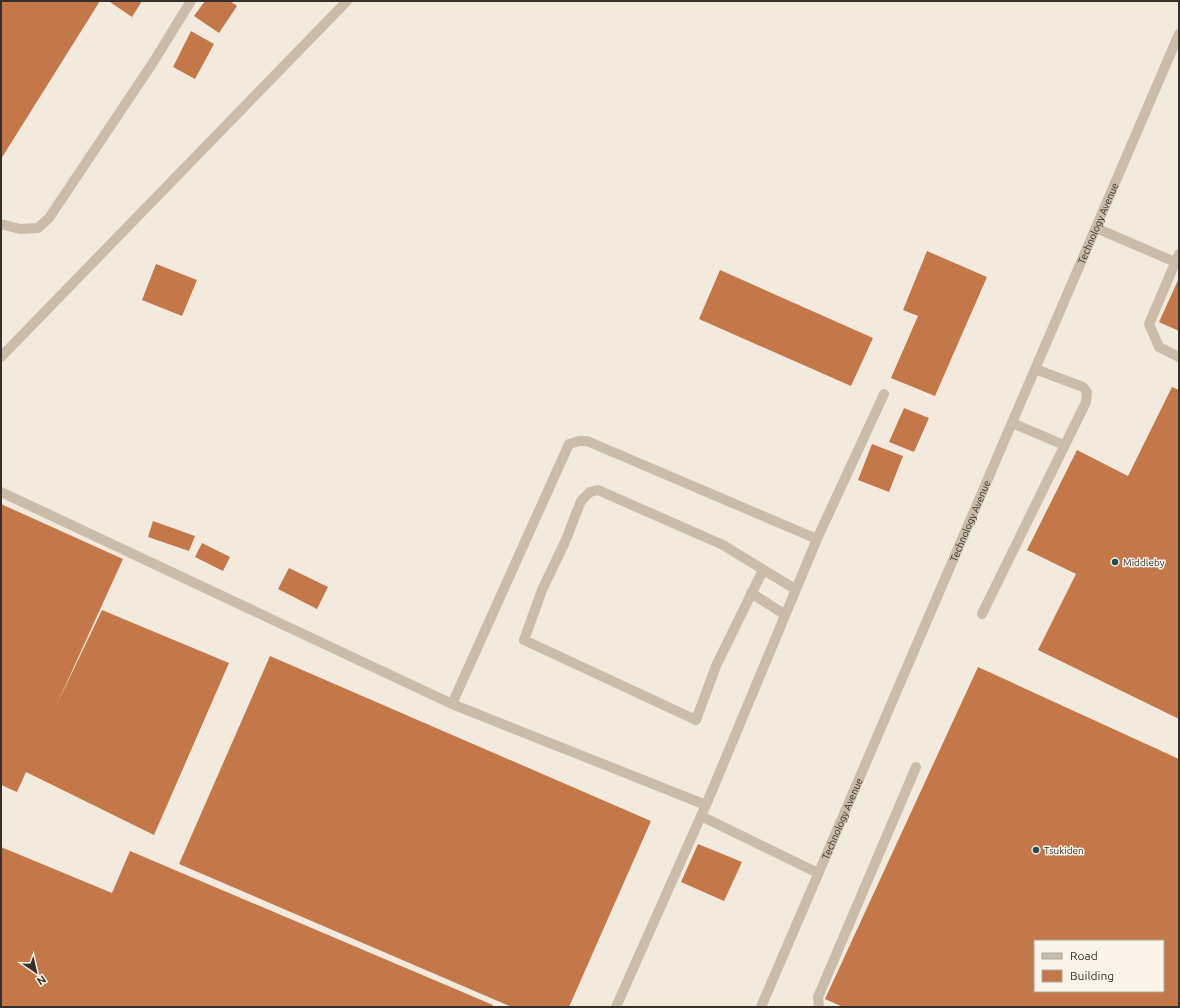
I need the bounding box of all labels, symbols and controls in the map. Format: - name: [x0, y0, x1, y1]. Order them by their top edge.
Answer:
- street label: Technology Avenue: [1076, 181, 1121, 266]
- street label: Technology Avenue: [948, 479, 993, 564]
- marker: Middleby: [1110, 557, 1120, 567]
- place label: Middleby: [1123, 557, 1165, 568]
- street label: Technology Avenue: [820, 776, 865, 861]
- marker: Tsukiden: [1031, 845, 1041, 855]
- place label: Tsukiden: [1044, 845, 1084, 856]
- legend: [1034, 940, 1164, 992]
- text: Road: [1070, 949, 1098, 962]
- north arrow: [16, 952, 56, 992]
- text: Building: [1070, 969, 1114, 982]
- text: N: [35, 973, 48, 988]

